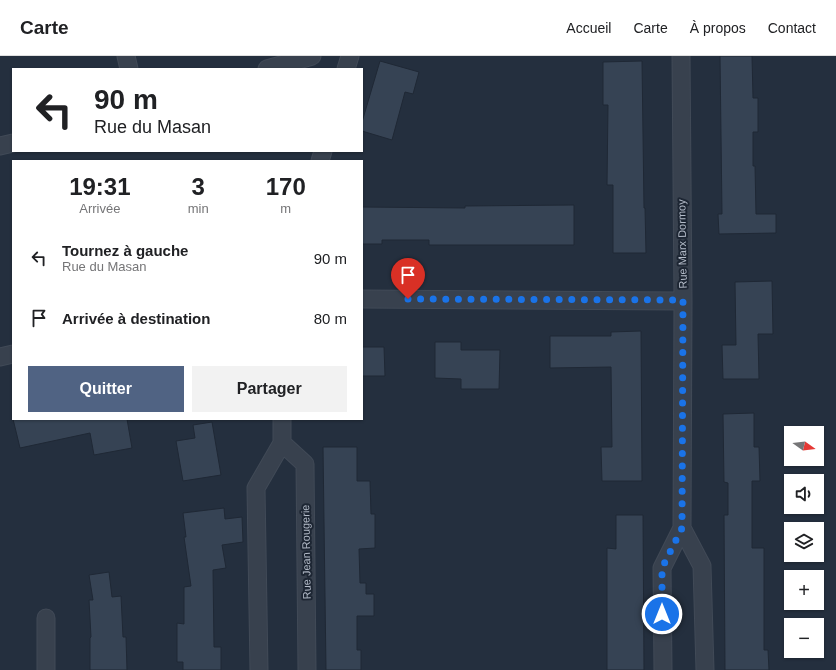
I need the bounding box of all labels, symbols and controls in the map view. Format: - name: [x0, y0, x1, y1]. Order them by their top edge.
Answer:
- text: Carte: [20, 17, 69, 38]
- text: Accueil: [566, 20, 611, 36]
- text: Carte: [633, 20, 668, 36]
- text: À propos: [690, 20, 746, 36]
- text: Contact: [768, 20, 816, 36]
- icon: left: [28, 84, 80, 136]
- text: 90 m: [94, 84, 158, 115]
- text: Rue du Masan: [94, 117, 211, 137]
- text: 19:31: [69, 173, 131, 200]
- text: 3: [191, 173, 205, 200]
- text: 170: [266, 173, 306, 200]
- street label: Rue Marx Dormoy: [675, 199, 689, 289]
- text: Arrivée: [79, 201, 120, 216]
- text: min: [188, 201, 209, 216]
- text: m: [280, 201, 291, 216]
- text: Tournez à gauche: [62, 242, 188, 259]
- icon: left: [28, 247, 50, 269]
- text: 90 m: [314, 250, 347, 267]
- pin: [391, 258, 425, 299]
- text: Rue du Masan: [62, 259, 147, 274]
- icon: arrive: [397, 264, 419, 286]
- icon: arrive: [28, 307, 50, 329]
- text: Arrivée à destination: [62, 310, 210, 327]
- text: 80 m: [314, 310, 347, 327]
- button: Quitter: [28, 366, 184, 412]
- button: Partager: [192, 366, 347, 412]
- north arrow: [784, 426, 824, 466]
- map controls: [784, 426, 824, 658]
- button: sound: [784, 474, 824, 514]
- street label: Rue Jean Rougerie: [299, 505, 313, 599]
- button: layers: [784, 522, 824, 562]
- button: +: [784, 570, 824, 610]
- position arrow: [641, 593, 683, 635]
- button: −: [784, 618, 824, 658]

